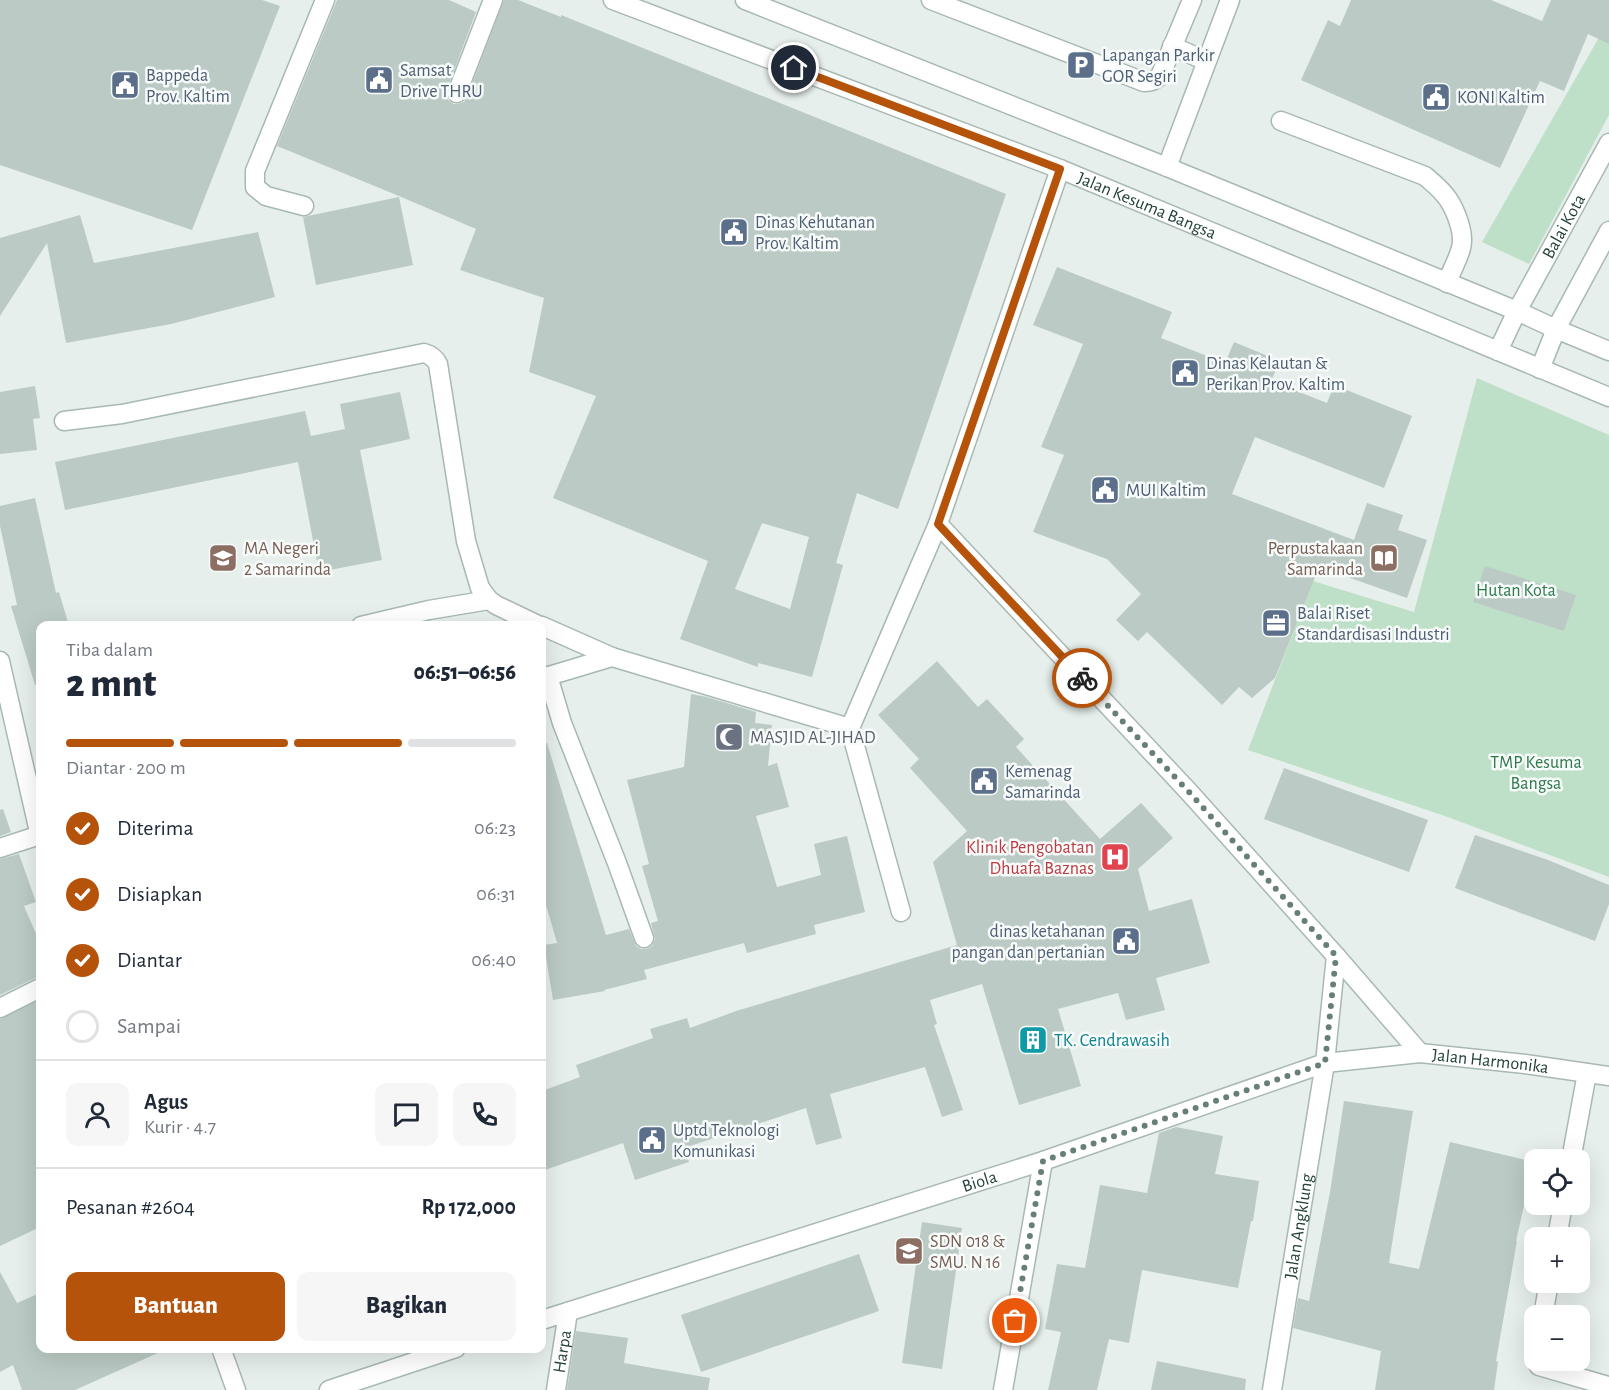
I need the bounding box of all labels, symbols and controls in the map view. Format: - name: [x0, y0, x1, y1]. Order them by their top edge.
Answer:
- pin: [768, 42, 819, 93]
- place label: Lapangan Parkir GOR Segiri: [1102, 47, 1215, 86]
- parking icon: Lapangan Parkir GOR Segiri: [1065, 49, 1097, 81]
- icon: home: [777, 51, 810, 84]
- place label: Samsat Drive THRU: [400, 62, 482, 101]
- public building icon: Samsat Drive THRU: [363, 64, 395, 96]
- place label: Bappeda Prov. Kaltim: [146, 67, 230, 106]
- public building icon: Bappeda Prov. Kaltim: [109, 69, 141, 101]
- public building icon: KONI Kaltim: [1420, 81, 1452, 113]
- place label: KONI Kaltim: [1457, 89, 1545, 107]
- street label: Jalan Kesuma Bangsa: [1075, 169, 1219, 243]
- street label: Balai Kota: [1540, 191, 1589, 262]
- place label: Dinas Kehutanan Prov. Kaltim: [755, 214, 875, 253]
- public building icon: Dinas Kehutanan Prov. Kaltim: [718, 216, 750, 248]
- place label: Dinas Kelautan & Perikan Prov. Kaltim: [1206, 355, 1345, 394]
- public building icon: Dinas Kelautan & Perikan Prov. Kaltim: [1169, 357, 1201, 389]
- public building icon: MUI Kaltim: [1089, 474, 1121, 506]
- place label: MUI Kaltim: [1126, 482, 1206, 500]
- place label: MA Negeri 2 Samarinda: [244, 540, 331, 579]
- place label: Perpustakaan Samarinda: [1268, 540, 1363, 579]
- school or university icon: MA Negeri 2 Samarinda: [207, 542, 239, 574]
- library icon: Perpustakaan Samarinda: [1368, 542, 1400, 574]
- park label: Hutan Kota: [1476, 582, 1556, 600]
- place label: Balai Riset Standardisasi Industri: [1297, 605, 1450, 644]
- office icon: Balai Riset Standardisasi Industri: [1260, 607, 1292, 639]
- text: Tiba dalam: [66, 640, 153, 660]
- courier: [1052, 648, 1112, 708]
- text: 06:51–06:56: [414, 661, 516, 683]
- icon: bike: [1066, 662, 1099, 695]
- text: 2 mnt: [66, 665, 156, 704]
- mosque icon: MASJID AL-JIHAD: [713, 721, 745, 753]
- place label: MASJID AL-JIHAD: [750, 729, 876, 747]
- park label: TMP Kesuma Bangsa: [1490, 754, 1582, 793]
- text: Diantar · 200 m: [66, 758, 186, 778]
- place label: Kemenag Samarinda: [1005, 763, 1081, 802]
- public building icon: Kemenag Samarinda: [968, 765, 1000, 797]
- icon: check: [66, 812, 99, 845]
- text: Diterima: [117, 817, 194, 839]
- text: 06:23: [474, 818, 516, 838]
- place label: Klinik Pengobatan Dhuafa Baznas: [966, 839, 1094, 878]
- hospital icon: Klinik Pengobatan Dhuafa Baznas: [1099, 841, 1131, 873]
- icon: check: [66, 878, 99, 911]
- text: Disiapkan: [117, 883, 202, 905]
- text: 06:31: [476, 884, 516, 904]
- place label: dinas ketahanan pangan dan pertanian: [952, 923, 1105, 962]
- public building icon: dinas ketahanan pangan dan pertanian: [1110, 925, 1142, 957]
- icon: check: [66, 944, 99, 977]
- text: Diantar: [117, 949, 182, 971]
- text: 06:40: [471, 950, 516, 970]
- text: Sampai: [117, 1015, 181, 1037]
- building icon: TK. Cendrawasih: [1017, 1024, 1049, 1056]
- place label: TK. Cendrawasih: [1054, 1032, 1170, 1050]
- street label: Jalan Harmonika: [1431, 1046, 1550, 1077]
- button: person: [66, 1083, 129, 1146]
- button: chat: [375, 1083, 438, 1146]
- button: phone: [453, 1083, 516, 1146]
- text: Agus: [144, 1091, 188, 1113]
- text: Kurir · 4.7: [144, 1117, 216, 1137]
- place label: Uptd Teknologi Komunikasi: [673, 1122, 780, 1161]
- public building icon: Uptd Teknologi Komunikasi: [636, 1124, 668, 1156]
- map controls: [1524, 1149, 1590, 1371]
- button: locate: [1524, 1149, 1590, 1215]
- street label: Biola: [960, 1168, 1000, 1196]
- street label: Jalan Angklung: [1282, 1172, 1317, 1280]
- text: Pesanan #2604: [66, 1196, 195, 1218]
- text: Rp 172,000: [422, 1196, 516, 1218]
- button: +: [1524, 1227, 1590, 1293]
- place label: SDN 018 & SMU. N 16: [930, 1233, 1006, 1272]
- school or university icon: SDN 018 & SMU. N 16: [893, 1235, 925, 1267]
- button: Bantuan: [66, 1272, 285, 1341]
- button: Bagikan: [297, 1272, 516, 1341]
- pin: [989, 1295, 1040, 1346]
- icon: bag: [998, 1304, 1031, 1337]
- button: −: [1524, 1305, 1590, 1371]
- street label: Harpa: [551, 1329, 575, 1374]

